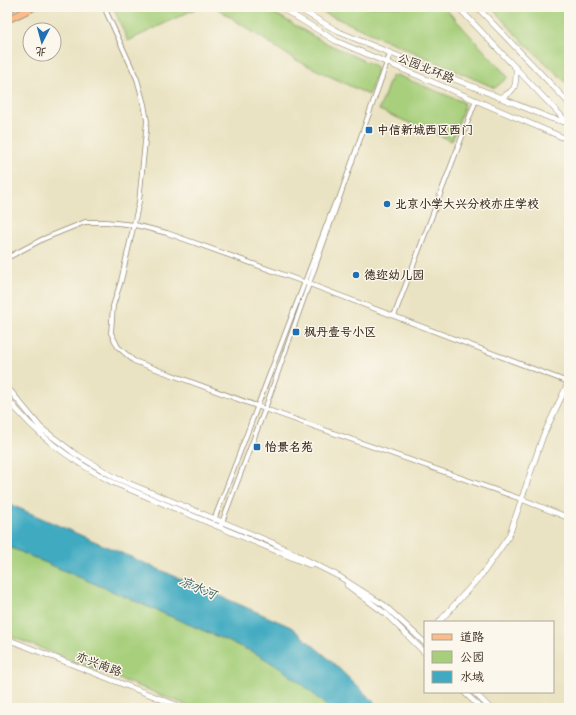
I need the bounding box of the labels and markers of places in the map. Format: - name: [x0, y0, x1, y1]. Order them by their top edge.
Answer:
- place label: 中信新城西区西门: [377, 121, 473, 137]
- marker: 中信新城西区西门: [364, 125, 374, 135]
- place label: 北京小学大兴分校亦庄学校: [395, 195, 539, 211]
- marker: 北京小学大兴分校亦庄学校: [382, 199, 392, 209]
- place label: 德迩幼儿园: [364, 266, 424, 282]
- marker: 德迩幼儿园: [351, 270, 361, 280]
- place label: 枫丹壹号小区: [304, 323, 376, 339]
- marker: 枫丹壹号小区: [291, 327, 301, 337]
- place label: 怡景名苑: [265, 438, 313, 454]
- marker: 怡景名苑: [252, 442, 262, 452]

